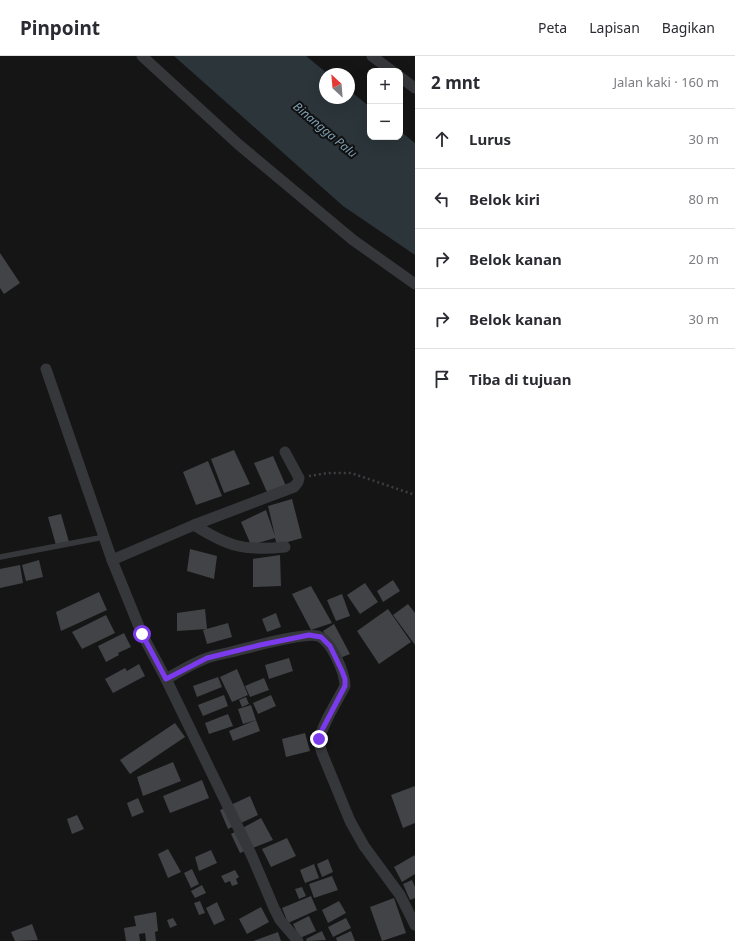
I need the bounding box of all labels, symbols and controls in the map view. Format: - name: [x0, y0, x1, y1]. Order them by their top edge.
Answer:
- text: Pinpoint: [20, 15, 100, 41]
- text: Peta: [538, 18, 567, 37]
- text: Lapisan: [589, 18, 640, 37]
- text: Bagikan: [662, 18, 715, 37]
- north arrow: [319, 68, 355, 104]
- map controls: [367, 68, 403, 140]
- button: +: [367, 68, 403, 104]
- text: 2 mnt: [431, 71, 480, 94]
- text: Jalan kaki · 160 m: [613, 73, 719, 91]
- water label: Binangga Palu: [290, 98, 361, 161]
- button: −: [367, 104, 403, 140]
- icon: ahead: [431, 128, 453, 150]
- text: Lurus: [469, 129, 511, 149]
- text: 30 m: [689, 130, 719, 148]
- icon: left: [431, 188, 453, 210]
- text: Belok kiri: [469, 189, 540, 209]
- text: 80 m: [689, 190, 719, 208]
- icon: right: [431, 248, 453, 270]
- text: Belok kanan: [469, 249, 562, 269]
- text: 20 m: [689, 250, 719, 268]
- icon: right: [431, 308, 453, 330]
- text: Belok kanan: [469, 309, 562, 329]
- text: 30 m: [689, 310, 719, 328]
- icon: arrive: [431, 368, 453, 390]
- text: Tiba di tujuan: [469, 369, 572, 389]
- route start: [133, 625, 151, 643]
- route end: [310, 730, 328, 748]

